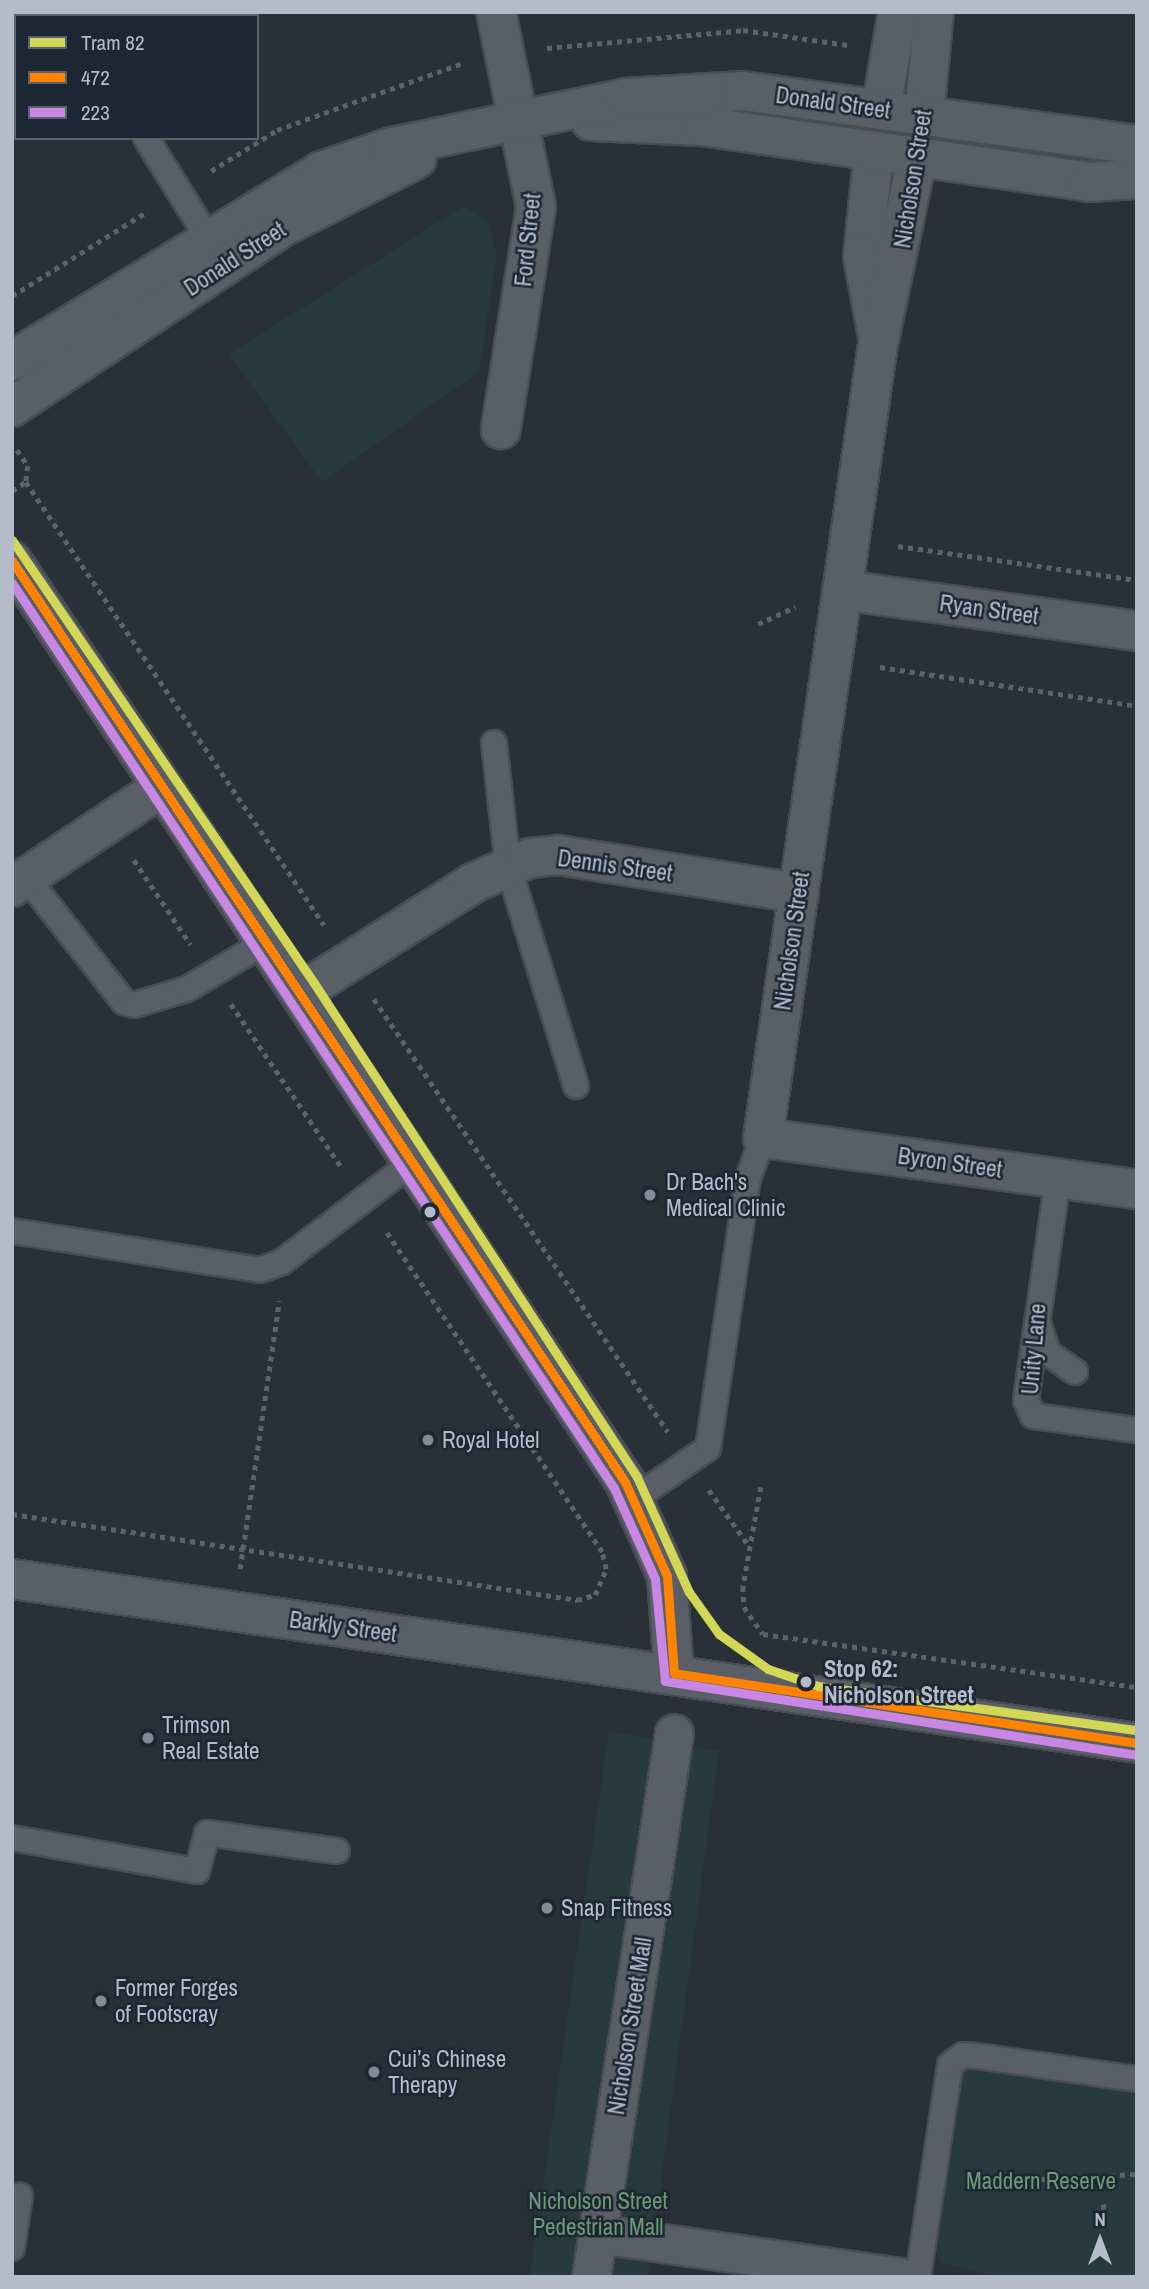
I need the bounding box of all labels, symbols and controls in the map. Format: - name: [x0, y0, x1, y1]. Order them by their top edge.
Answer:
- legend: [14, 14, 259, 140]
- text: Tram 82: [81, 28, 144, 57]
- text: 472: [81, 63, 110, 92]
- street label: Donald Street: [774, 81, 892, 125]
- text: 223: [81, 98, 110, 127]
- street label: Nicholson Street: [888, 108, 938, 250]
- street label: Ford Street: [509, 192, 547, 288]
- street label: Donald Street: [179, 216, 291, 302]
- street label: Ryan Street: [938, 589, 1040, 631]
- street label: Dennis Street: [556, 844, 674, 888]
- street label: Nicholson Street: [769, 870, 815, 1012]
- street label: Byron Street: [896, 1142, 1004, 1184]
- place label: Dr Bach's Medical Clinic: [666, 1168, 785, 1222]
- marker: Dr Bach's Medical Clinic: [640, 1185, 660, 1205]
- unlabelled marker: [423, 1205, 437, 1219]
- street label: Unity Lane: [1016, 1302, 1052, 1396]
- place label: Royal Hotel: [442, 1426, 539, 1454]
- marker: Royal Hotel: [420, 1432, 436, 1448]
- street label: Barkly Street: [288, 1606, 398, 1648]
- place label: Stop 62: Nicholson Street: [824, 1655, 974, 1709]
- marker: Stop 62: Nicholson Street: [795, 1671, 817, 1693]
- place label: Trimson Real Estate: [162, 1711, 259, 1765]
- marker: Trimson Real Estate: [140, 1730, 156, 1746]
- place label: Snap Fitness: [561, 1894, 672, 1922]
- marker: Snap Fitness: [539, 1900, 555, 1916]
- street label: Nicholson Street Mall: [602, 1935, 658, 2117]
- place label: Former Forges of Footscray: [115, 1974, 238, 2028]
- marker: Former Forges of Footscray: [93, 1993, 109, 2009]
- place label: Cui’s Chinese Therapy: [388, 2045, 506, 2099]
- marker: Cui’s Chinese Therapy: [366, 2064, 382, 2080]
- park label: Maddern Reserve: [966, 2167, 1116, 2195]
- park label: Nicholson Street Pedestrian Mall: [528, 2187, 668, 2241]
- north arrow: [1065, 2205, 1135, 2275]
- text: N: [1094, 2206, 1106, 2232]

